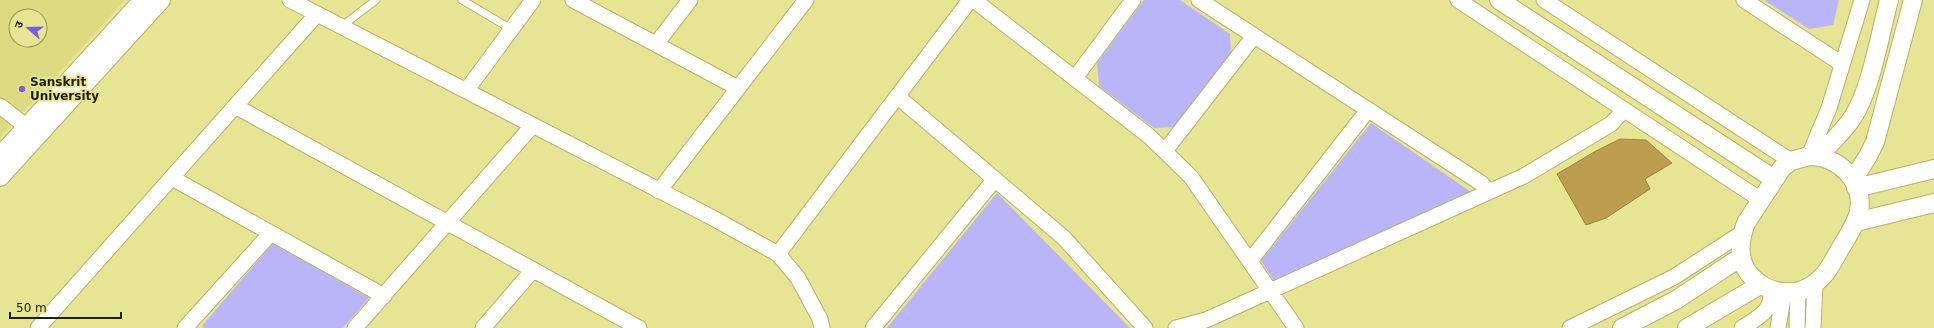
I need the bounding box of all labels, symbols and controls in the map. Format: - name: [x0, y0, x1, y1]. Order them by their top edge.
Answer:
- north arrow: [8, 8, 48, 48]
- text: उ: [12, 19, 26, 30]
- place label: Sanskrit University: [30, 75, 99, 103]
- marker: Sanskrit University: [17, 84, 27, 94]
- scale bar: [10, 294, 121, 320]
- text: 50 m: [16, 301, 47, 315]

